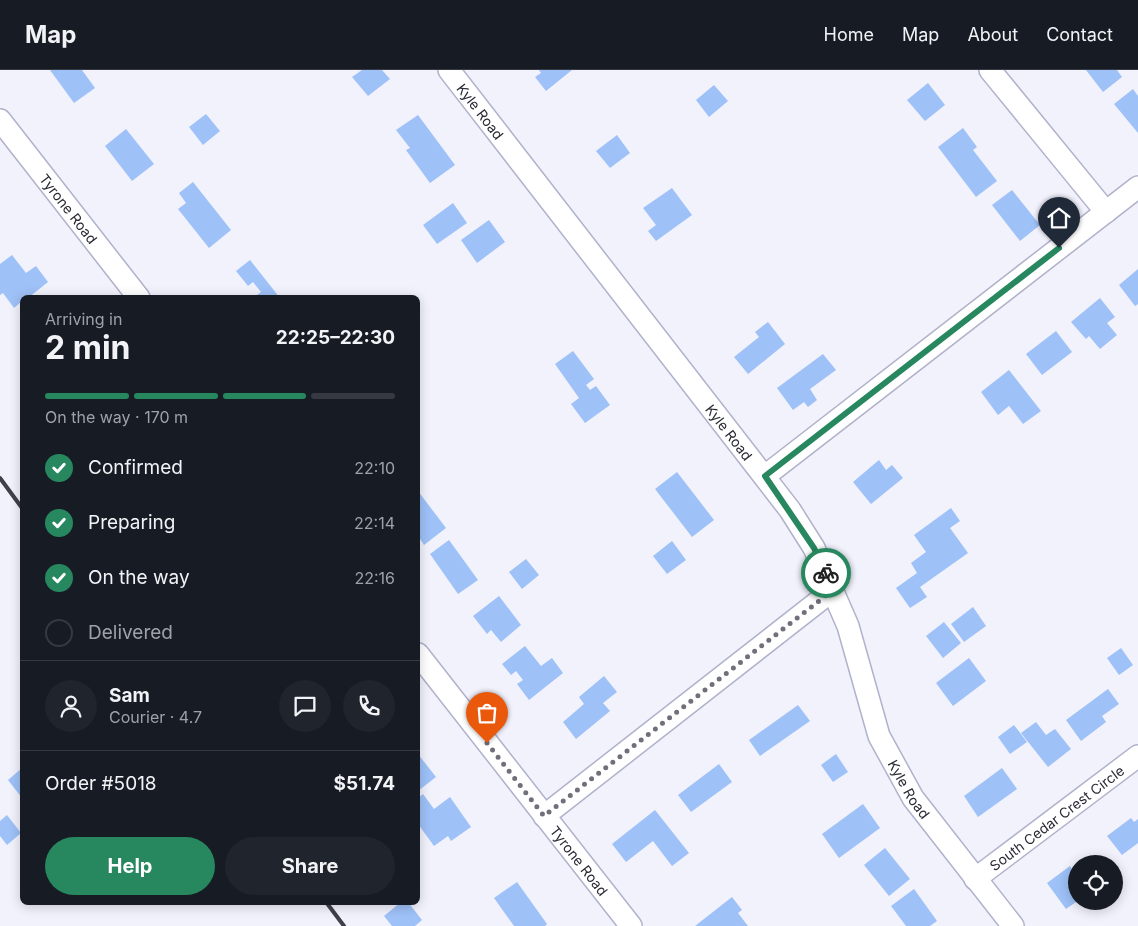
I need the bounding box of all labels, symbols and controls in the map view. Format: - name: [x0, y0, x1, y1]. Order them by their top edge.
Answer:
- text: Map: [25, 20, 76, 49]
- text: Home: [824, 24, 874, 45]
- text: Map: [902, 24, 939, 45]
- text: About: [967, 24, 1018, 45]
- text: Contact: [1046, 24, 1113, 45]
- street label: Kyle Road: [454, 80, 508, 142]
- street label: Tyrone Road: [36, 170, 101, 246]
- pin: [1038, 197, 1080, 248]
- icon: home: [1045, 204, 1073, 232]
- text: Arriving in: [45, 309, 122, 329]
- text: 22:25–22:30: [276, 326, 395, 349]
- text: 2 min: [45, 328, 131, 367]
- street label: Kyle Road: [703, 401, 757, 463]
- text: On the way · 170 m: [45, 407, 188, 427]
- icon: check: [45, 454, 73, 482]
- text: Confirmed: [88, 456, 183, 479]
- text: 22:10: [354, 458, 395, 478]
- icon: check: [45, 509, 73, 537]
- text: Preparing: [88, 511, 175, 534]
- text: 22:14: [354, 513, 395, 533]
- courier: [801, 548, 851, 598]
- icon: bike: [812, 559, 840, 587]
- icon: check: [45, 564, 73, 592]
- text: On the way: [88, 566, 190, 589]
- text: 22:16: [354, 568, 395, 588]
- text: Delivered: [88, 621, 173, 644]
- button: person: [45, 680, 97, 732]
- button: chat: [279, 680, 331, 732]
- button: phone: [343, 680, 395, 732]
- text: Sam: [109, 684, 150, 707]
- pin: [466, 692, 508, 743]
- icon: bag: [473, 699, 501, 727]
- text: Courier · 4.7: [109, 707, 202, 727]
- street label: Kyle Road: [885, 756, 934, 822]
- street label: South Cedar Crest Circle: [986, 761, 1127, 874]
- text: Order #5018: [45, 772, 157, 795]
- text: $51.74: [334, 772, 395, 795]
- street label: Tyrone Road: [547, 822, 612, 898]
- button: Help: [45, 837, 215, 895]
- button: Share: [225, 837, 395, 895]
- map controls: [1068, 855, 1123, 910]
- button: locate: [1068, 855, 1123, 910]

